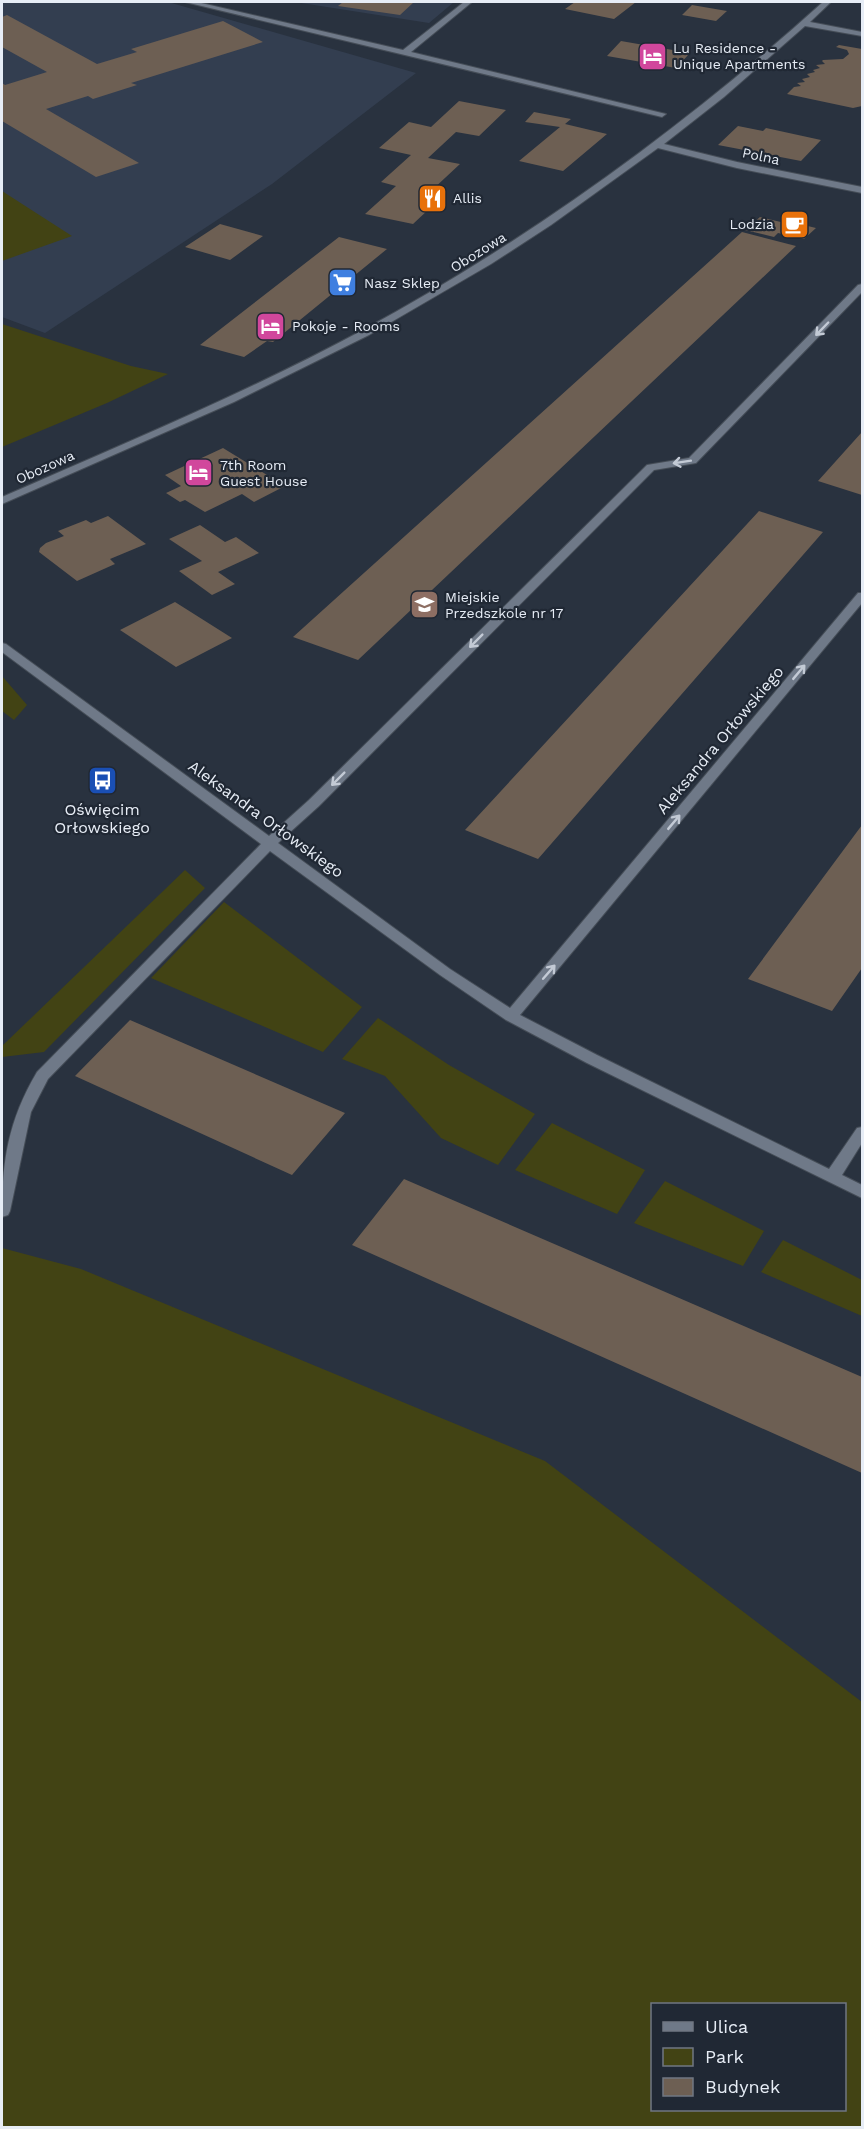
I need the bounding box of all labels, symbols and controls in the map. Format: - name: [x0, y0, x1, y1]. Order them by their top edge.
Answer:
- hotel icon: Lu Residence - Unique Apartments: [636, 40, 668, 72]
- place label: Lu Residence - Unique Apartments: [673, 40, 805, 72]
- street label: Polna: [741, 144, 781, 168]
- restaurant icon: Allis: [416, 182, 448, 214]
- place label: Allis: [453, 190, 482, 206]
- cafe icon: Lodzia: [779, 208, 811, 240]
- place label: Lodzia: [730, 216, 774, 232]
- street label: Obozowa: [447, 229, 509, 275]
- supermarket icon: Nasz Sklep: [327, 267, 359, 299]
- place label: Nasz Sklep: [364, 275, 440, 291]
- hotel icon: Pokoje - Rooms: [255, 310, 287, 342]
- place label: Pokoje - Rooms: [292, 318, 400, 334]
- one-way arrow: [814, 321, 829, 336]
- street label: Obozowa: [13, 447, 77, 487]
- hotel icon: 7th Room Guest House: [183, 457, 215, 489]
- place label: 7th Room Guest House: [220, 457, 308, 489]
- one-way arrow: [673, 457, 692, 468]
- school or university icon: Miejskie Przedszkole nr 17: [408, 589, 440, 621]
- place label: Miejskie Przedszkole nr 17: [445, 589, 564, 621]
- one-way arrow: [468, 634, 483, 649]
- street label: Aleksandra Orłowskiego: [653, 662, 787, 818]
- one-way arrow: [793, 664, 806, 680]
- street label: Aleksandra Orłowskiego: [185, 756, 347, 882]
- bus stop icon: Oświęcim Orłowskiego: [86, 765, 118, 797]
- one-way arrow: [330, 772, 345, 786]
- place label: Oświęcim Orłowskiego: [54, 800, 150, 837]
- one-way arrow: [668, 814, 681, 830]
- one-way arrow: [543, 964, 556, 980]
- legend: [651, 2003, 846, 2111]
- text: Ulica: [705, 2016, 748, 2037]
- text: Park: [705, 2046, 744, 2067]
- text: Budynek: [705, 2076, 780, 2097]

